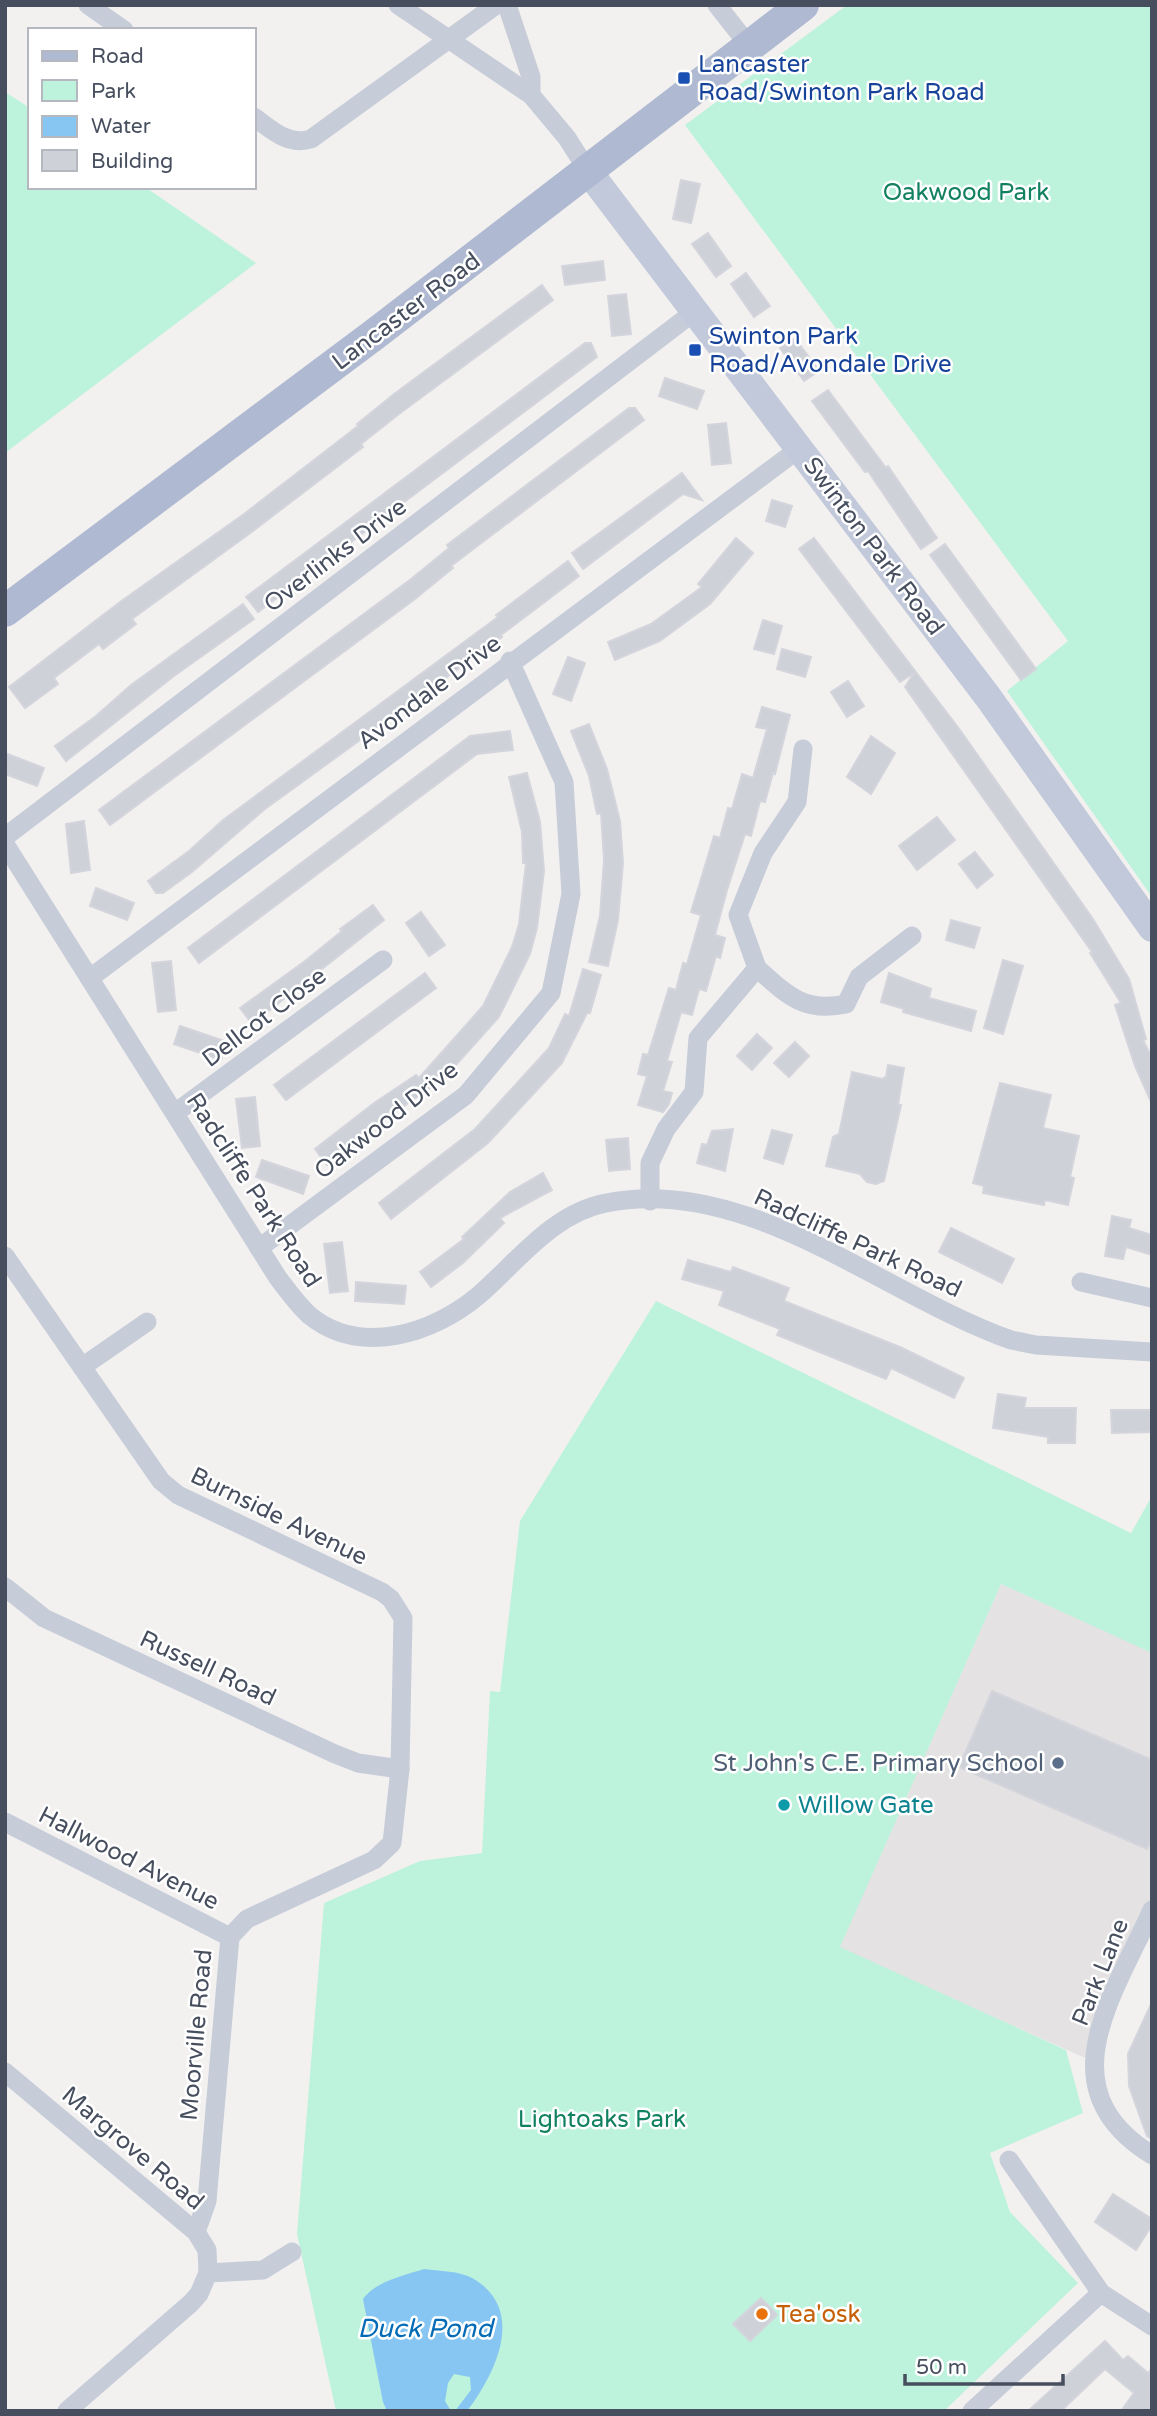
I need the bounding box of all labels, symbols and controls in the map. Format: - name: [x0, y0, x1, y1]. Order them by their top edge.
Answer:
- legend: [28, 28, 256, 189]
- text: Road: [91, 44, 144, 69]
- place label: Lancaster Road/Swinton Park Road: [698, 50, 985, 107]
- marker: Lancaster Road/Swinton Park Road: [676, 70, 692, 86]
- text: Park: [91, 79, 136, 104]
- text: Water: [91, 114, 151, 139]
- text: Building: [91, 149, 173, 174]
- park label: Oakwood Park: [883, 178, 1049, 207]
- street label: Lancaster Road: [327, 246, 486, 377]
- place label: Swinton Park Road/Avondale Drive: [709, 322, 952, 379]
- marker: Swinton Park Road/Avondale Drive: [687, 342, 703, 358]
- street label: Swinton Park Road: [797, 451, 950, 641]
- street label: Overlinks Drive: [258, 492, 412, 619]
- street label: Avondale Drive: [352, 629, 507, 756]
- street label: Dellcot Close: [196, 961, 332, 1074]
- street label: Oakwood Drive: [309, 1055, 464, 1185]
- street label: Radcliffe Park Road: [180, 1088, 327, 1293]
- street label: Radcliffe Park Road: [749, 1183, 966, 1304]
- street label: Burnside Avenue: [186, 1461, 372, 1572]
- street label: Russell Road: [135, 1624, 280, 1713]
- place label: St John's C.E. Primary School: [713, 1749, 1044, 1778]
- marker: St John's C.E. Primary School: [1050, 1755, 1066, 1771]
- place label: Willow Gate: [798, 1791, 934, 1820]
- marker: Willow Gate: [776, 1797, 792, 1813]
- street label: Hallwood Avenue: [34, 1800, 224, 1917]
- street label: Park Lane: [1066, 1914, 1135, 2030]
- street label: Moorville Road: [175, 1948, 218, 2122]
- street label: Margrove Road: [56, 2081, 210, 2216]
- park label: Lightoaks Park: [518, 2105, 686, 2134]
- place label: Tea'osk: [776, 2300, 861, 2329]
- marker: Tea'osk: [754, 2306, 770, 2322]
- water label: Duck Pond: [357, 2313, 495, 2344]
- scale bar: [905, 2342, 1062, 2386]
- text: 50 m: [916, 2355, 967, 2380]

